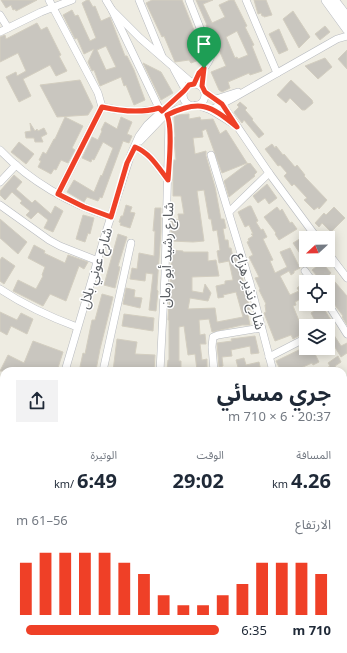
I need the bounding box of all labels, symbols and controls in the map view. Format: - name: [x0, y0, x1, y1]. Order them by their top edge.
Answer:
- pin: [187, 27, 221, 68]
- icon: arrive: [193, 33, 215, 55]
- street label: شارع رشيد أبو رمان: [155, 202, 179, 308]
- street label: شارع عوني بلال: [74, 225, 119, 312]
- north arrow: [299, 231, 335, 267]
- map controls: [299, 231, 335, 355]
- street label: شارع نذير هزاع: [230, 250, 270, 332]
- button: locate: [299, 275, 335, 311]
- button: layers: [299, 319, 335, 355]
- text: جري مسائي: [217, 377, 331, 407]
- button: share: [16, 380, 58, 422]
- text: 20:37 · 6 × 710 m: [228, 407, 331, 425]
- text: الوتيرة: [91, 447, 117, 462]
- text: الوقت: [196, 447, 224, 462]
- text: المسافة: [296, 447, 331, 462]
- text: 6:49: [77, 467, 117, 494]
- text: 29:02: [173, 467, 224, 494]
- text: 4.26: [291, 467, 331, 494]
- text: /km: [54, 476, 77, 491]
- text: km: [272, 476, 291, 491]
- text: 56–61 m: [16, 511, 68, 529]
- text: الارتفاع: [295, 515, 331, 533]
- text: 6:35: [241, 621, 267, 639]
- text: 710 m: [293, 621, 331, 639]

